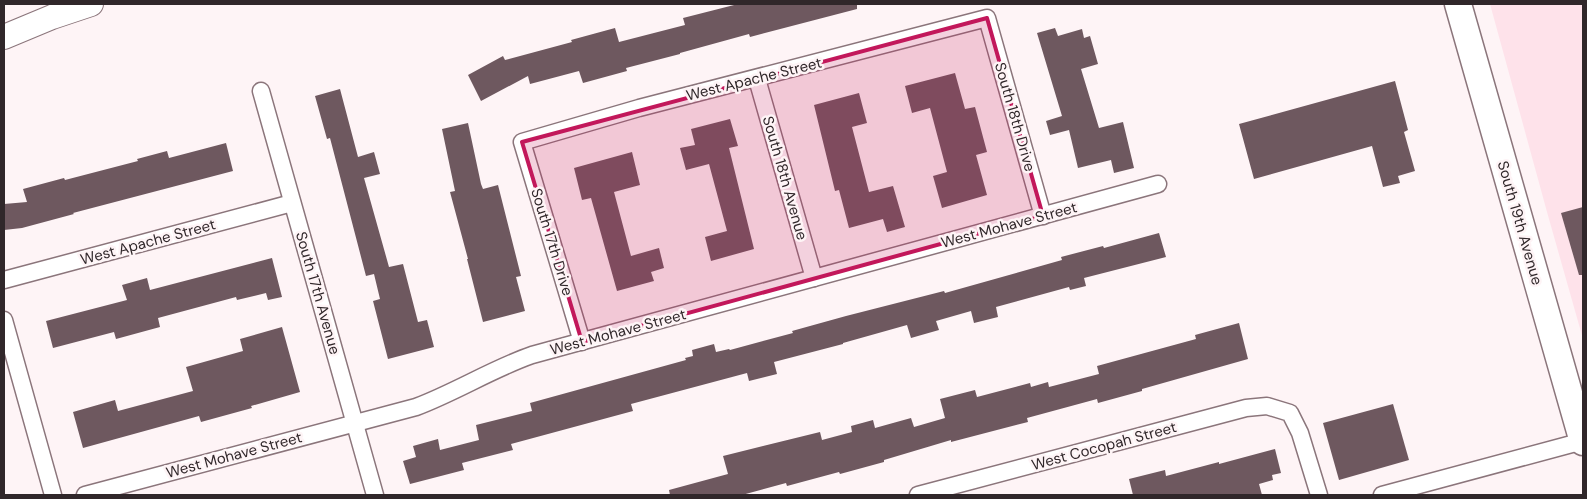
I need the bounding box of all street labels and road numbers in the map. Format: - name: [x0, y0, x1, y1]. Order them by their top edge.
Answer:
- street label: West Apache Street: [684, 52, 824, 106]
- street label: South 18th Drive: [990, 60, 1040, 174]
- street label: South 18th Avenue: [758, 114, 812, 242]
- street label: South 19th Avenue: [1493, 159, 1547, 287]
- street label: South 17th Drive: [526, 186, 578, 298]
- street label: West Mohave Street: [939, 197, 1079, 253]
- street label: West Apache Street: [78, 214, 218, 270]
- street label: South 17th Avenue: [291, 229, 345, 357]
- street label: West Mohave Street: [548, 304, 688, 360]
- street label: West Cocopah Street: [1029, 417, 1179, 475]
- street label: West Mohave Street: [164, 427, 304, 483]

